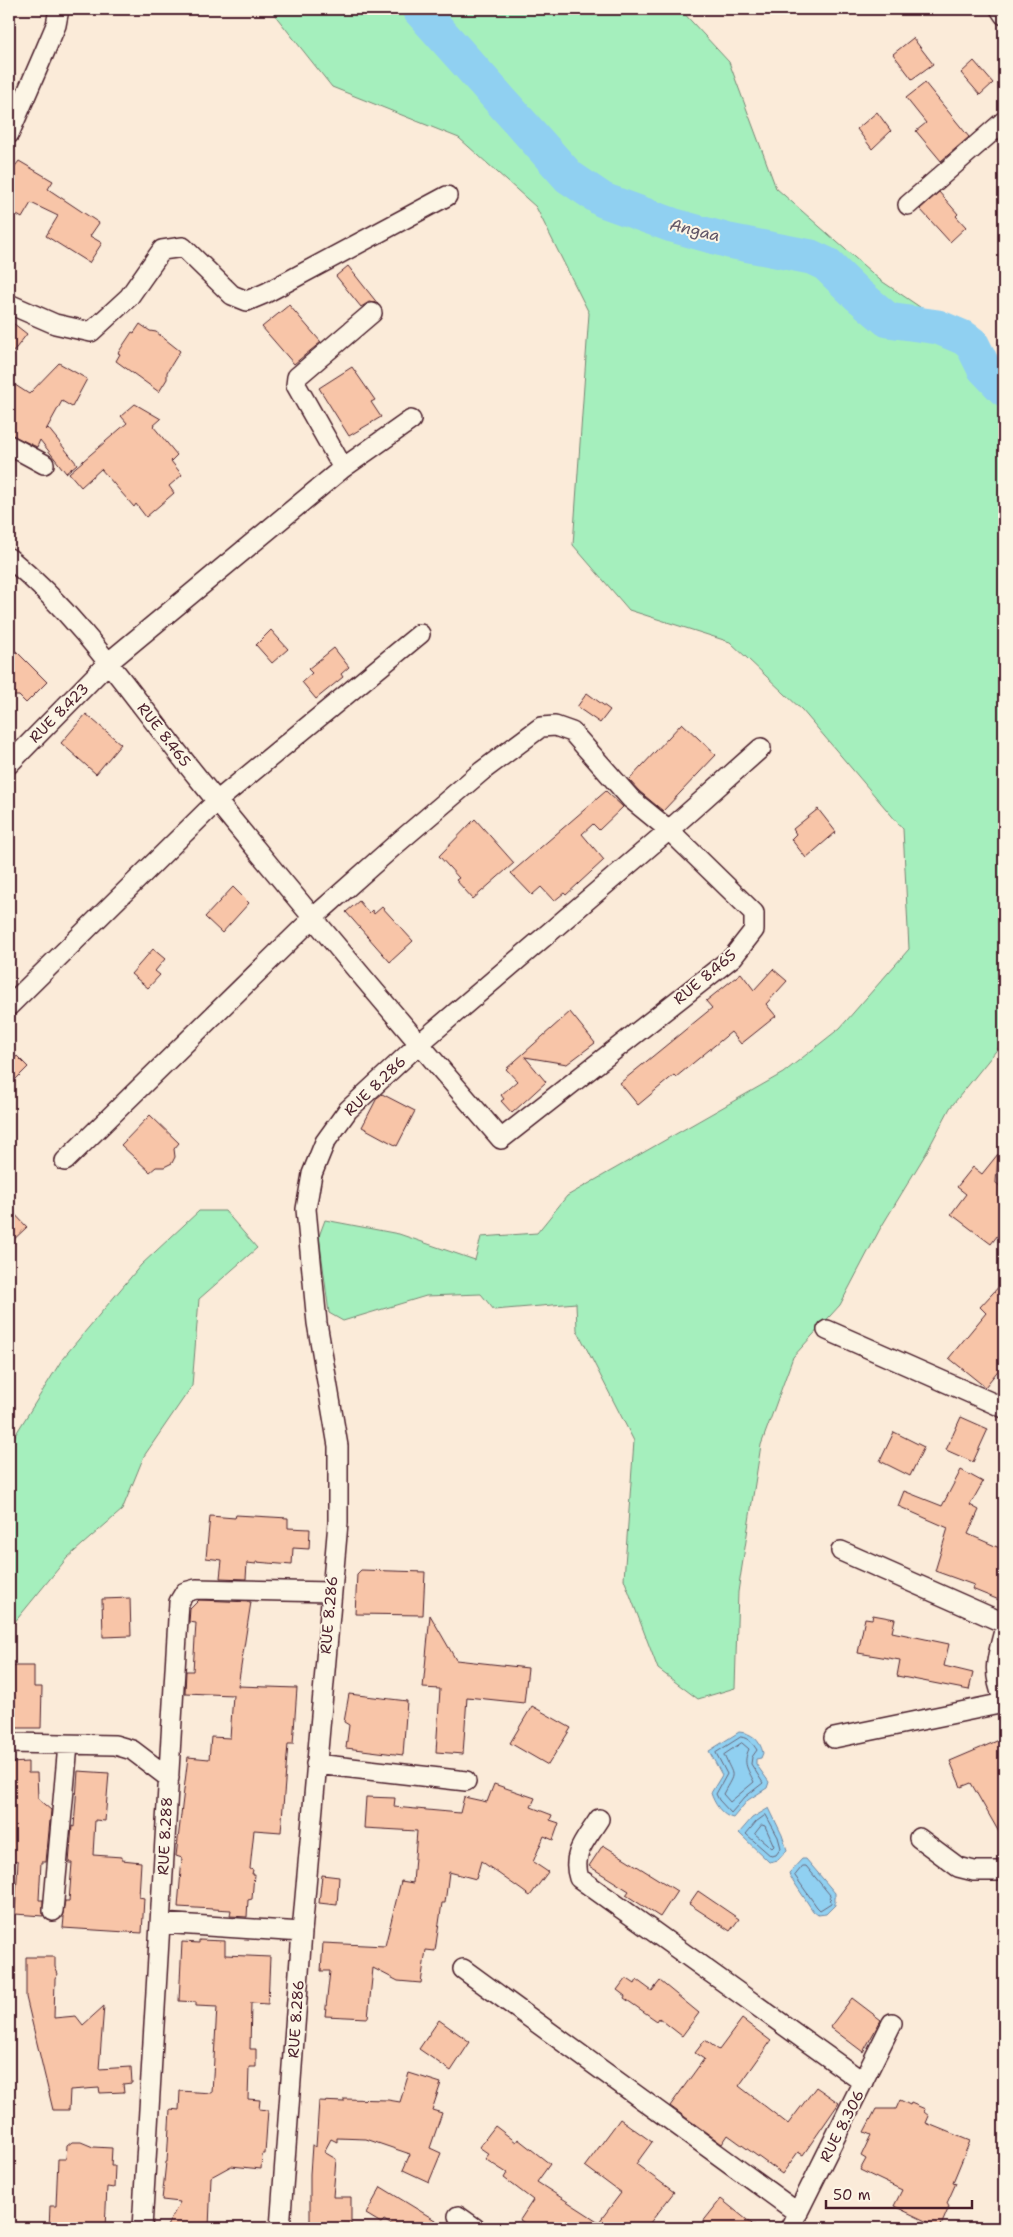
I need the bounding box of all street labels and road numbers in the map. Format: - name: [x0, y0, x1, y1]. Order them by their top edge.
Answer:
- street label: RUE 8.423: [25, 679, 93, 747]
- street label: RUE 8.465: [133, 699, 195, 771]
- street label: RUE 8.465: [669, 945, 741, 1009]
- street label: RUE 8.286: [340, 1052, 410, 1120]
- street label: RUE 8.286: [316, 1575, 342, 1655]
- street label: RUE 8.288: [153, 1796, 177, 1876]
- street label: RUE 8.286: [283, 1979, 309, 2059]
- street label: RUE 8.306: [815, 2086, 869, 2166]

